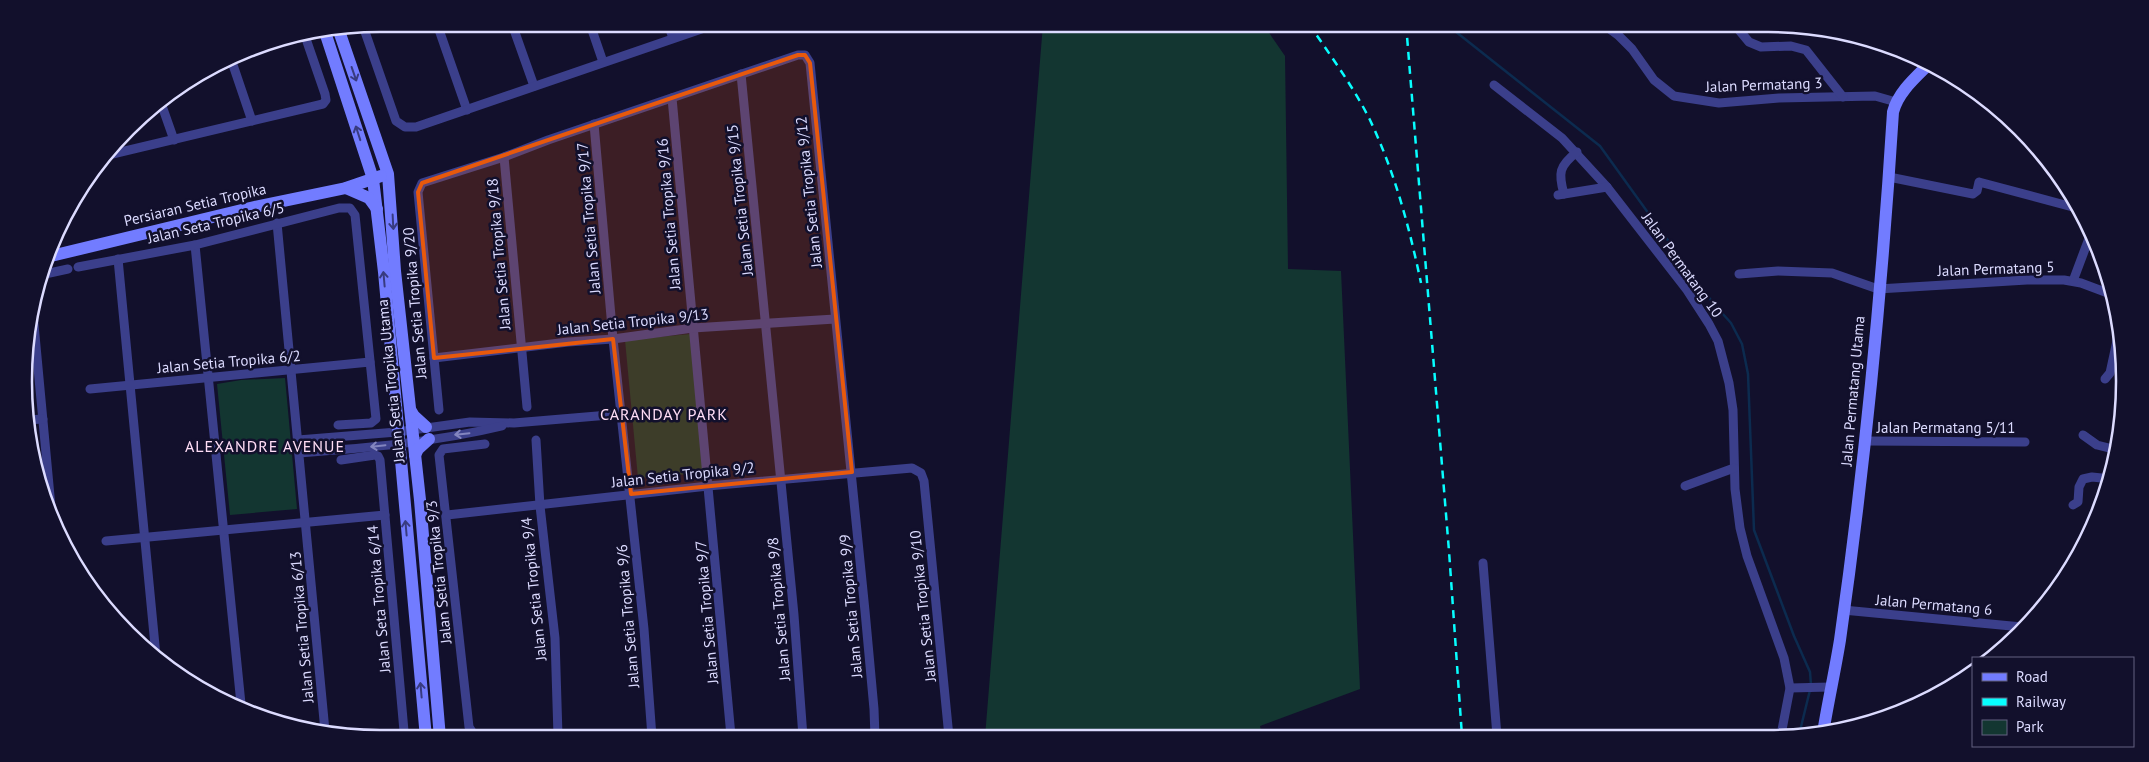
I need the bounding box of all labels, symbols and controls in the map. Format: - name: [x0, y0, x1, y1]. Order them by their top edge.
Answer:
- one-way arrow: [350, 66, 359, 81]
- street label: Jalan Permatang 3: [1704, 73, 1823, 96]
- street label: Jalan Setia Tropika 9/12: [791, 115, 826, 270]
- street label: Jalan Setia Tropika 9/15: [722, 123, 757, 278]
- one-way arrow: [353, 126, 362, 141]
- street label: Jalan Setia Tropika 9/16: [652, 138, 685, 292]
- street label: Jalan Setia Tropika 9/17: [572, 142, 605, 296]
- street label: Jalan Setia Tropika 9/18: [482, 178, 515, 332]
- street label: Persiaran Setia Tropika: [122, 179, 268, 230]
- street label: Jalan Seta Tropika 6/5: [145, 198, 286, 248]
- street label: Jalan Permatang 10: [1637, 208, 1727, 321]
- one-way arrow: [388, 214, 397, 230]
- street label: Jalan Setia Tropika 9/20: [398, 227, 431, 381]
- street label: Jalan Permatang 5: [1936, 257, 2055, 280]
- one-way arrow: [380, 271, 389, 287]
- street label: Jalan Setia Tropika Utama: [372, 298, 409, 465]
- street label: Jalan Setia Tropika 9/13: [555, 304, 710, 339]
- street label: Jalan Permatang Utama: [1836, 315, 1869, 468]
- street label: Jalan Setia Tropika 6/2: [155, 346, 301, 377]
- district label: CARANDAY PARK: [600, 404, 728, 424]
- street label: Jalan Permatang 5/11: [1876, 418, 2015, 437]
- one-way arrow: [454, 429, 470, 439]
- district label: ALEXANDRE AVENUE: [185, 436, 345, 456]
- one-way arrow: [371, 441, 387, 451]
- street label: Jalan Setia Tropika 9/2: [609, 458, 755, 492]
- street label: Jalan Setia Tropika 9/3: [422, 500, 456, 646]
- street label: Jalan Setia Tropika 9/4: [517, 517, 551, 663]
- one-way arrow: [401, 520, 411, 536]
- street label: Jalan Seta Tropika 6/14: [363, 525, 395, 675]
- street label: Jalan Setia Tropika 9/10: [905, 529, 940, 684]
- street label: Jalan Setia Tropika 9/9: [835, 534, 866, 680]
- street label: Jalan Setia Tropika 9/8: [763, 537, 794, 683]
- street label: Jalan Setia Tropika 9/7: [691, 540, 722, 686]
- street label: Jalan Setia Tropika 9/6: [612, 544, 643, 690]
- street label: Jalan Setia Tropika 6/13: [285, 551, 318, 705]
- street label: Jalan Permatang 6: [1874, 590, 1993, 619]
- legend: [1972, 657, 2134, 747]
- text: Road: [2016, 667, 2048, 686]
- one-way arrow: [416, 682, 426, 698]
- text: Railway: [2016, 692, 2066, 711]
- text: Park: [2016, 717, 2044, 736]

